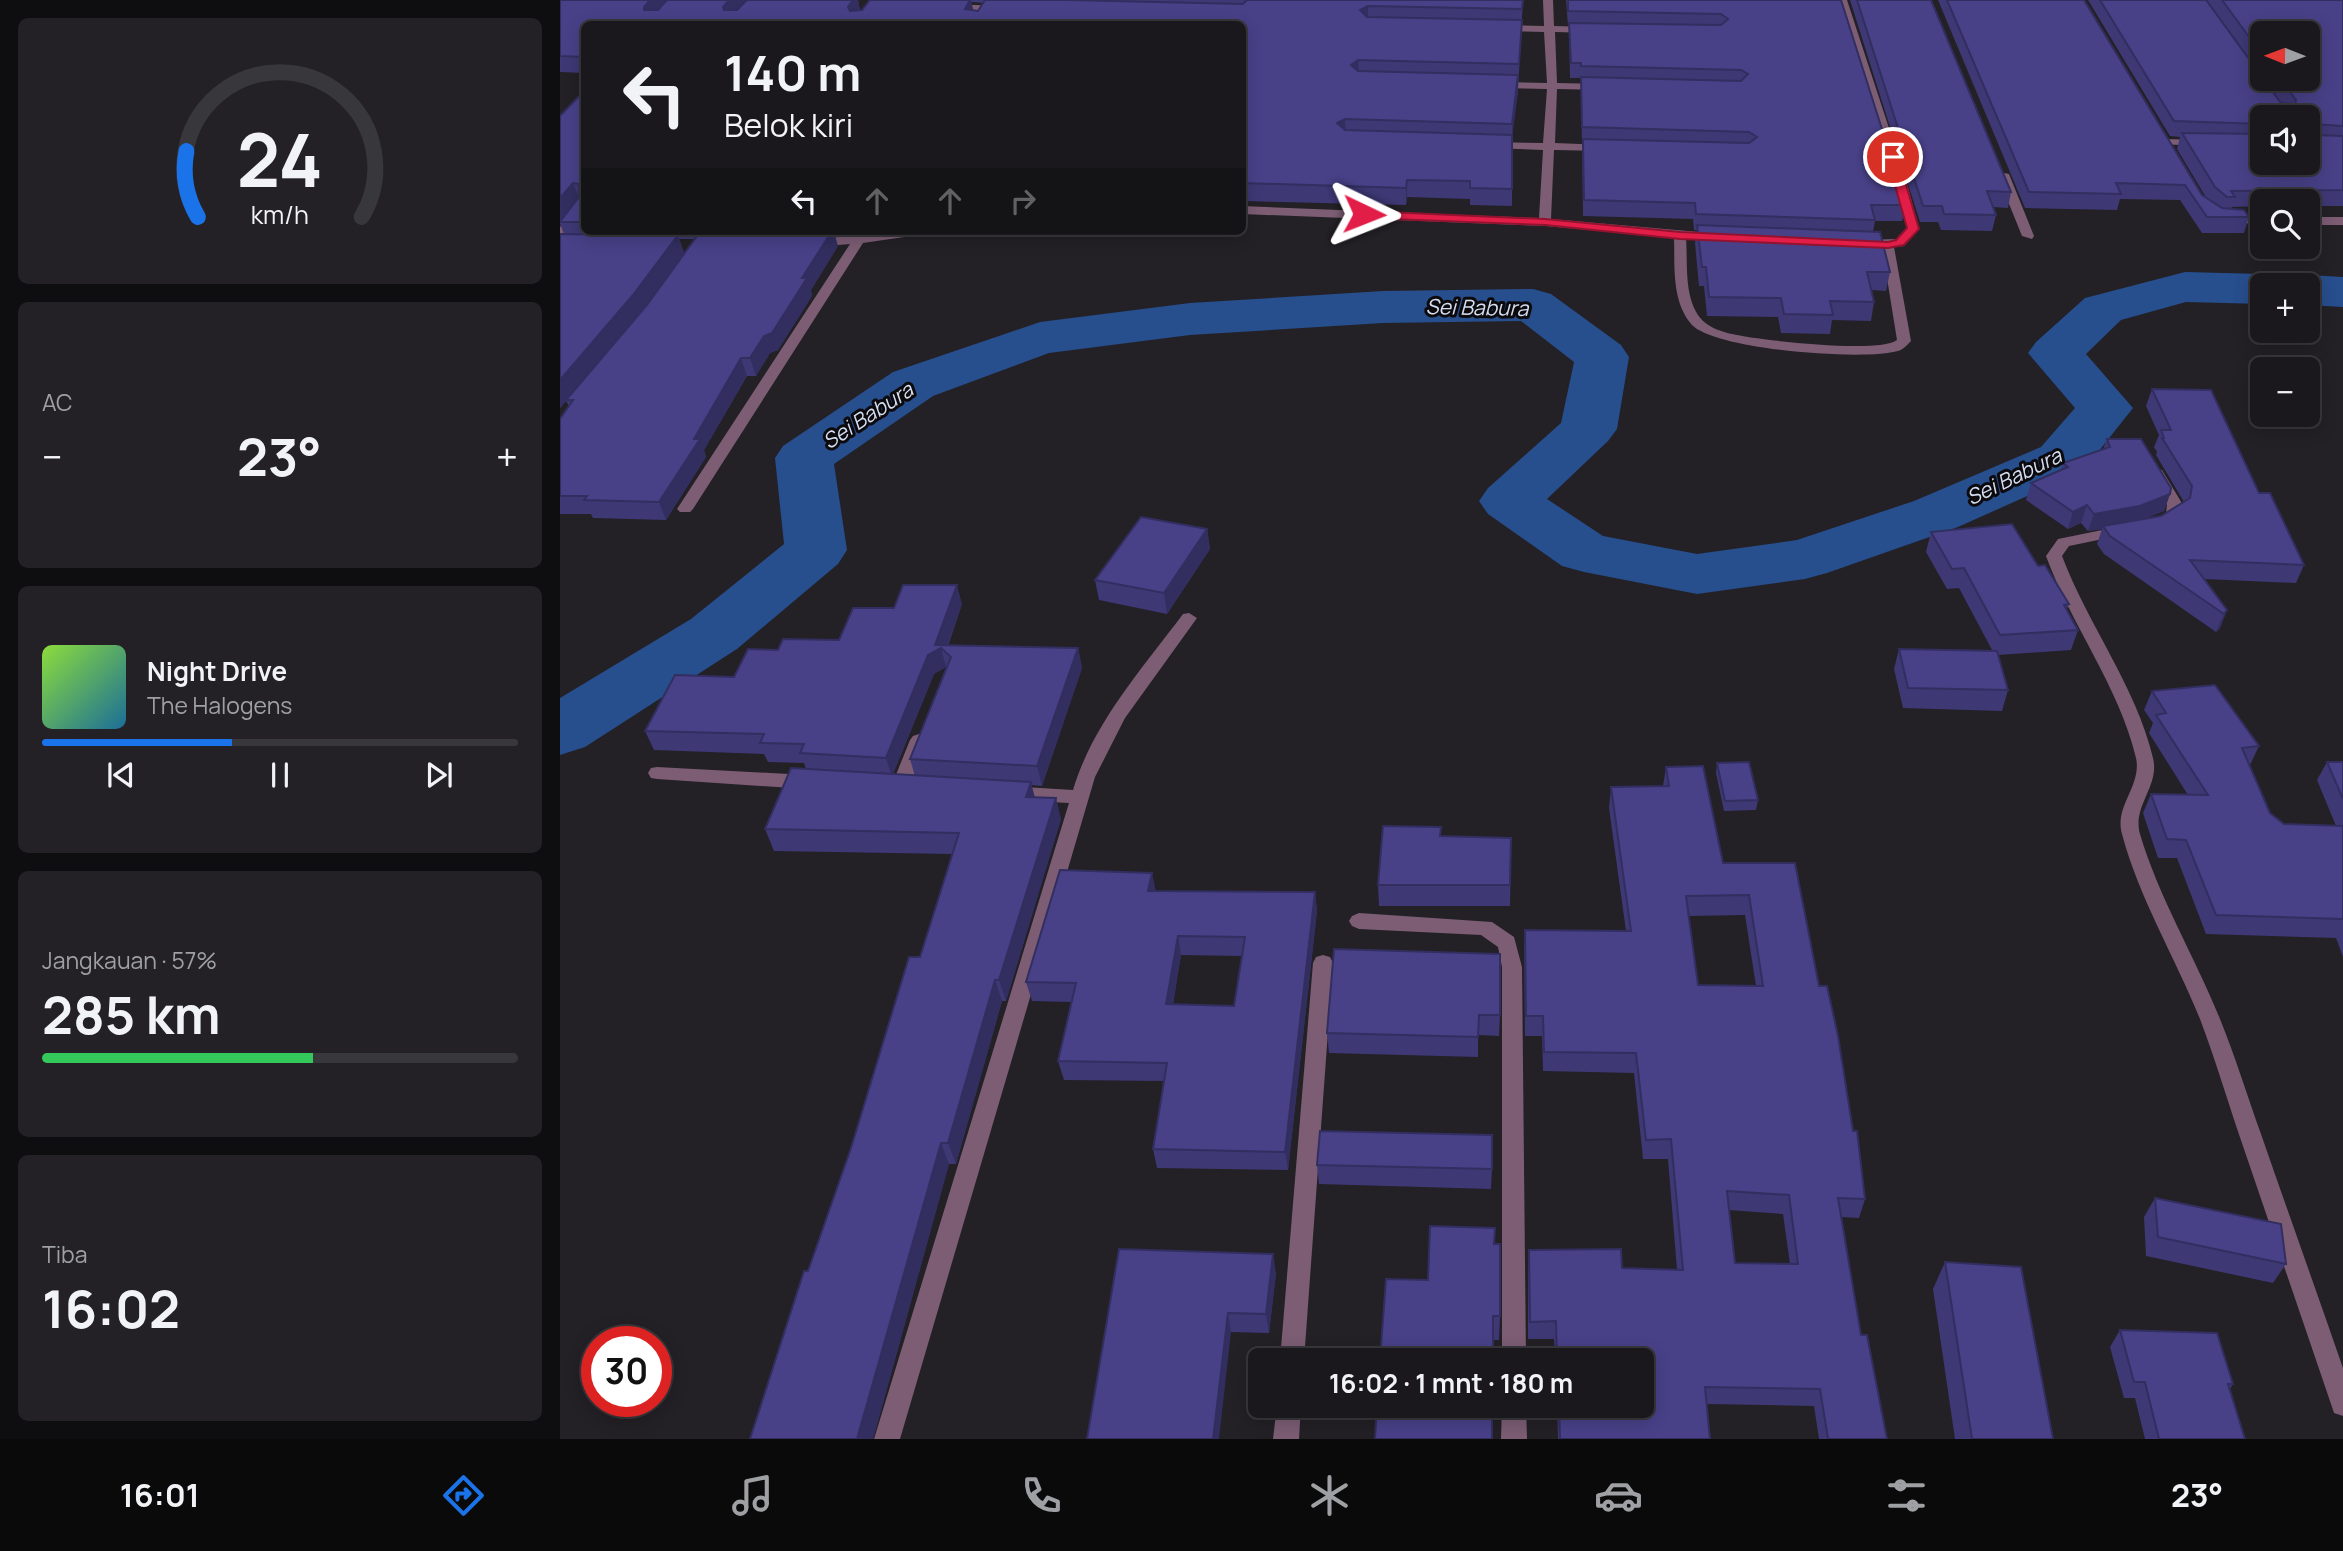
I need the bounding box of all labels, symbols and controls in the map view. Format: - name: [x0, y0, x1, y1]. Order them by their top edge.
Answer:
- north arrow: [2250, 21, 2320, 91]
- map controls: [2250, 21, 2320, 427]
- text: 140 m: [724, 39, 861, 106]
- icon: left: [609, 49, 700, 140]
- text: Belok kiri: [724, 103, 853, 147]
- button: sound: [2250, 105, 2320, 175]
- text: 24: [237, 109, 323, 209]
- pin: [1863, 127, 1923, 187]
- icon: arrive: [1874, 138, 1912, 176]
- position arrow: [1327, 177, 1401, 251]
- icon: left: [785, 182, 823, 220]
- icon: ahead: [858, 182, 896, 220]
- icon: ahead: [931, 182, 969, 220]
- icon: right: [1004, 182, 1042, 220]
- button: search: [2250, 189, 2320, 259]
- text: km/h: [251, 197, 309, 232]
- button: +: [2250, 273, 2320, 343]
- water label: Sei Babura: [1425, 292, 1530, 322]
- button: −: [2250, 357, 2320, 427]
- water label: Sei Babura: [817, 375, 919, 455]
- text: AC: [42, 386, 73, 418]
- text: 23°: [237, 421, 322, 492]
- text: −: [42, 430, 63, 482]
- text: +: [496, 430, 518, 482]
- water label: Sei Babura: [1961, 440, 2067, 511]
- text: Night Drive: [147, 653, 287, 689]
- text: The Halogens: [147, 689, 292, 721]
- icon: previous: [102, 756, 140, 794]
- icon: pause: [261, 756, 299, 794]
- icon: next: [420, 756, 458, 794]
- text: Jangkauan · 57%: [42, 944, 217, 976]
- text: 285 km: [42, 979, 220, 1050]
- text: Tiba: [42, 1238, 87, 1270]
- text: 16:02: [42, 1273, 180, 1344]
- speed limit sign: 30: [581, 1326, 672, 1417]
- text: 16:02 · 1 mnt · 180 m: [1329, 1365, 1573, 1401]
- icon: directions: [439, 1471, 488, 1520]
- icon: music: [728, 1471, 777, 1520]
- icon: phone: [1017, 1471, 1066, 1520]
- icon: climate: [1305, 1471, 1354, 1520]
- icon: car: [1594, 1471, 1643, 1520]
- icon: filters: [1882, 1471, 1931, 1520]
- text: 16:01: [120, 1473, 200, 1517]
- text: 23°: [2171, 1473, 2223, 1517]

